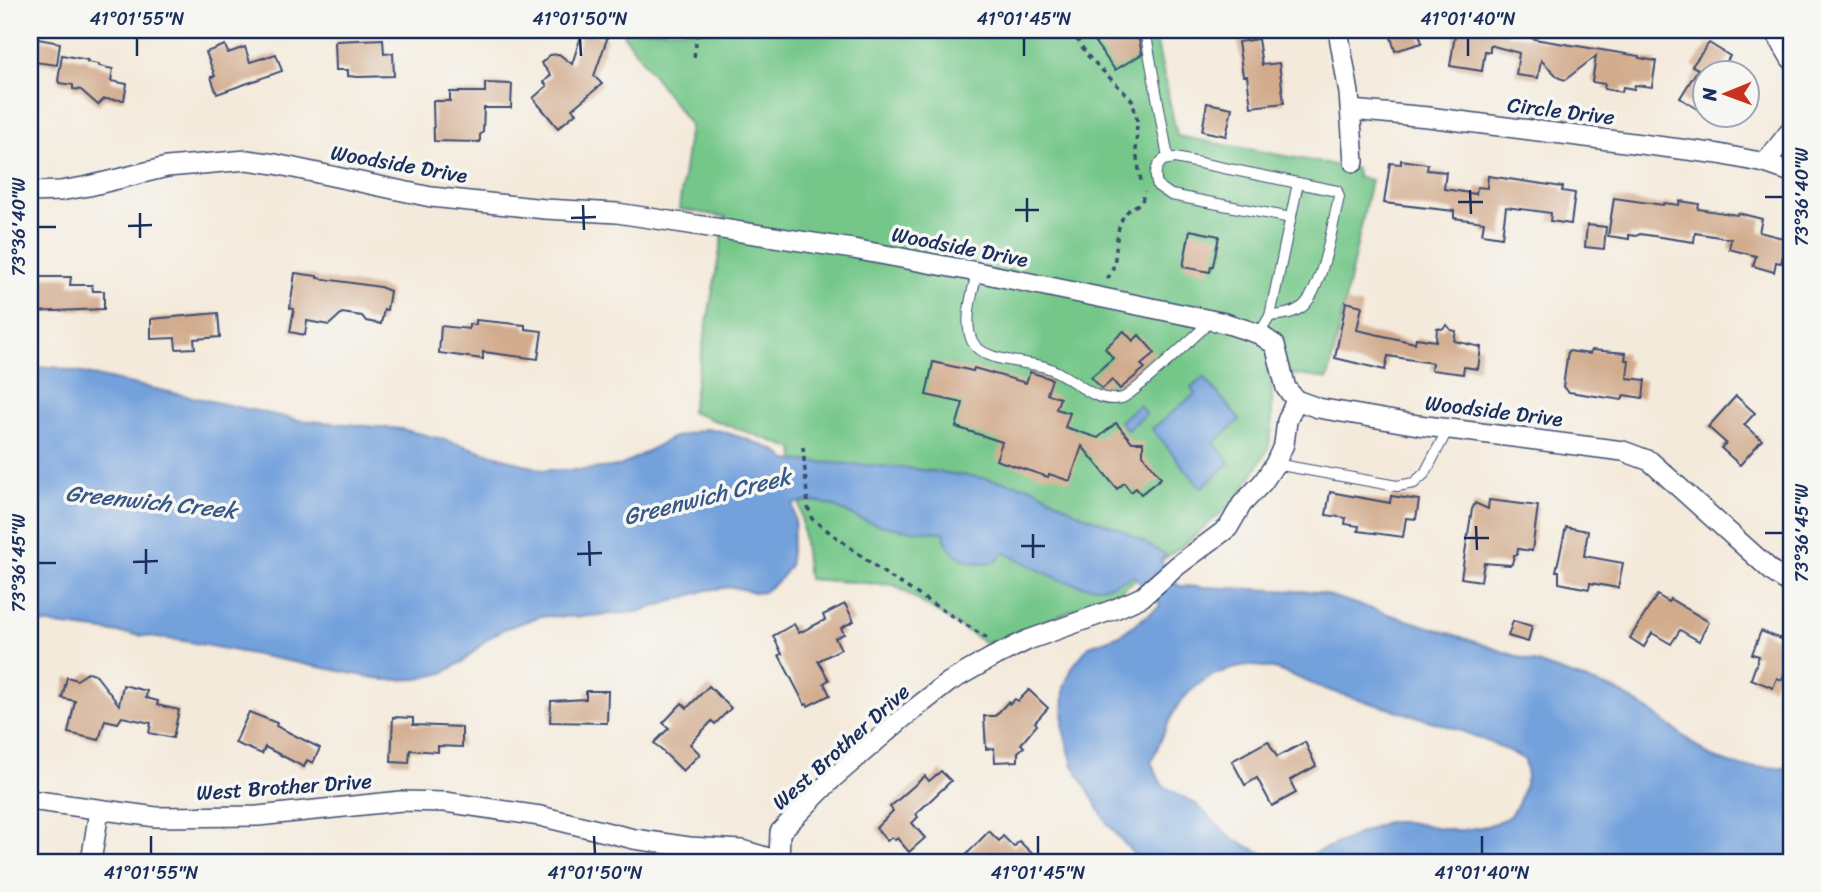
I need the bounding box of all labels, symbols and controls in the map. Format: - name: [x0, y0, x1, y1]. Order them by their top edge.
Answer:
- text: 41°01'55"N: [90, 3, 185, 35]
- text: 41°01'50"N: [533, 3, 628, 35]
- text: 41°01'45"N: [977, 3, 1072, 35]
- text: 41°01'40"N: [1420, 3, 1516, 35]
- north arrow: [1692, 60, 1762, 130]
- street label: Circle Drive: [1505, 86, 1617, 136]
- text: N: [1693, 87, 1726, 102]
- street label: Woodside Drive: [328, 133, 470, 195]
- text: 73°36'40"W: [1786, 147, 1818, 246]
- text: 73°36'40"W: [3, 177, 35, 276]
- street label: Woodside Drive: [889, 215, 1031, 279]
- street label: Woodside Drive: [1423, 384, 1565, 438]
- water label: Greenwich Creek: [619, 456, 798, 538]
- water label: Greenwich Creek: [64, 473, 241, 532]
- text: 73°36'45"W: [1786, 483, 1818, 582]
- text: 73°36'45"W: [3, 513, 35, 612]
- street label: West Brother Drive: [763, 674, 919, 820]
- street label: West Brother Drive: [195, 762, 373, 812]
- text: 41°01'55"N: [104, 857, 199, 889]
- text: 41°01'50"N: [548, 857, 643, 889]
- text: 41°01'45"N: [991, 857, 1086, 889]
- text: 41°01'40"N: [1434, 857, 1530, 889]

